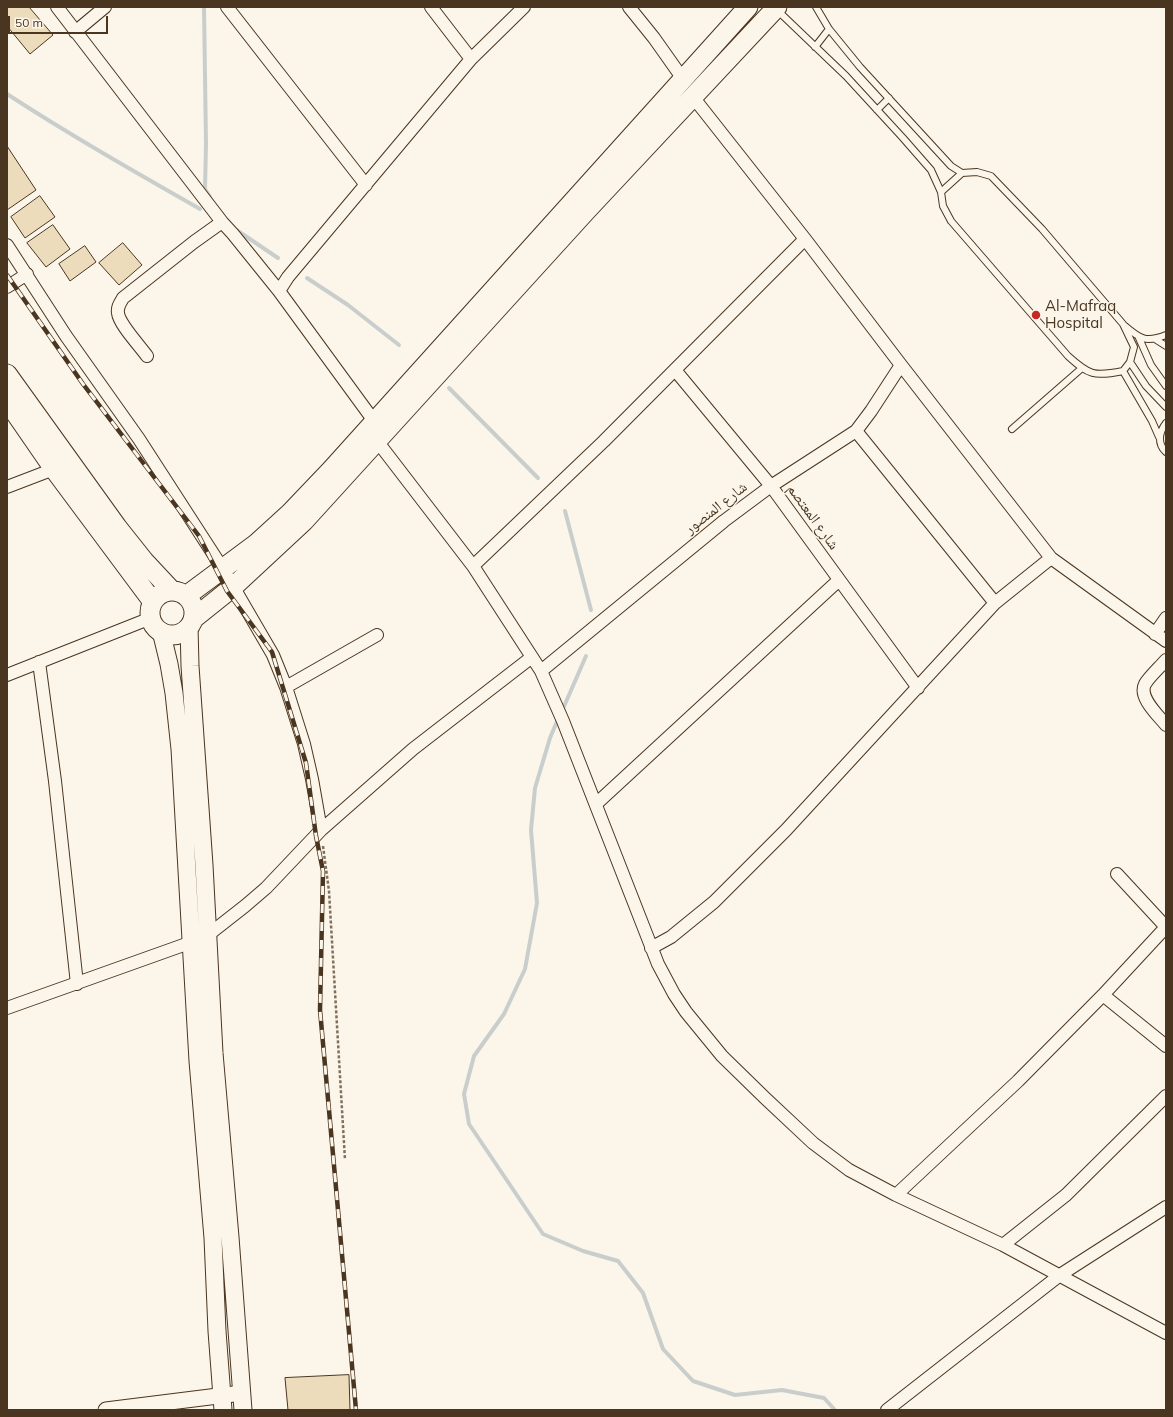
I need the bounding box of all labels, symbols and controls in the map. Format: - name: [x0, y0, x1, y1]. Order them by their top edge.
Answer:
- scale bar: [10, 8, 110, 34]
- text: 50 m: [15, 15, 43, 30]
- place label: Al-Mafraq Hospital: [1045, 297, 1116, 332]
- marker: Al-Mafraq Hospital: [1030, 309, 1042, 321]
- street label: شارع المنصور: [681, 478, 751, 538]
- street label: شارع المعتصم: [783, 481, 843, 553]

